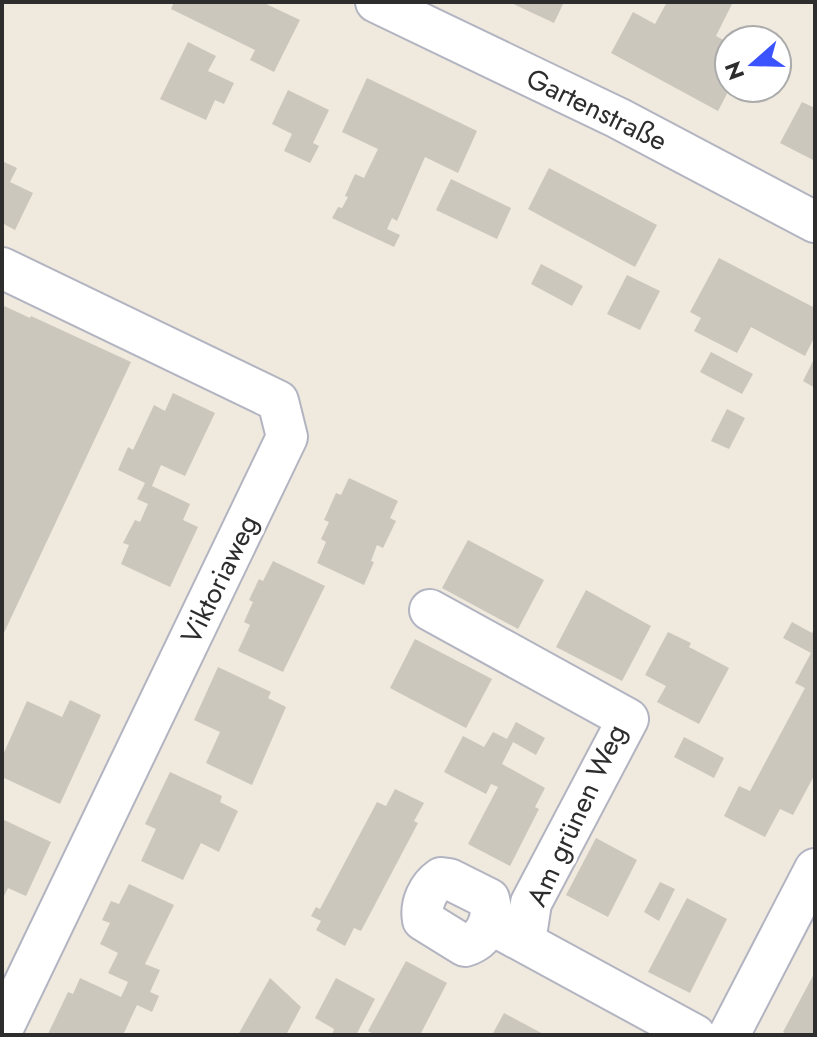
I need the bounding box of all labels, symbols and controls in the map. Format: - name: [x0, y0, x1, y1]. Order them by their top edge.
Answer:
- north arrow: [713, 24, 793, 104]
- text: N: [716, 57, 752, 85]
- street label: Gartenstraße: [520, 58, 674, 161]
- street label: Viktoriaweg: [170, 508, 268, 651]
- street label: Am grünen Weg: [516, 717, 637, 913]

